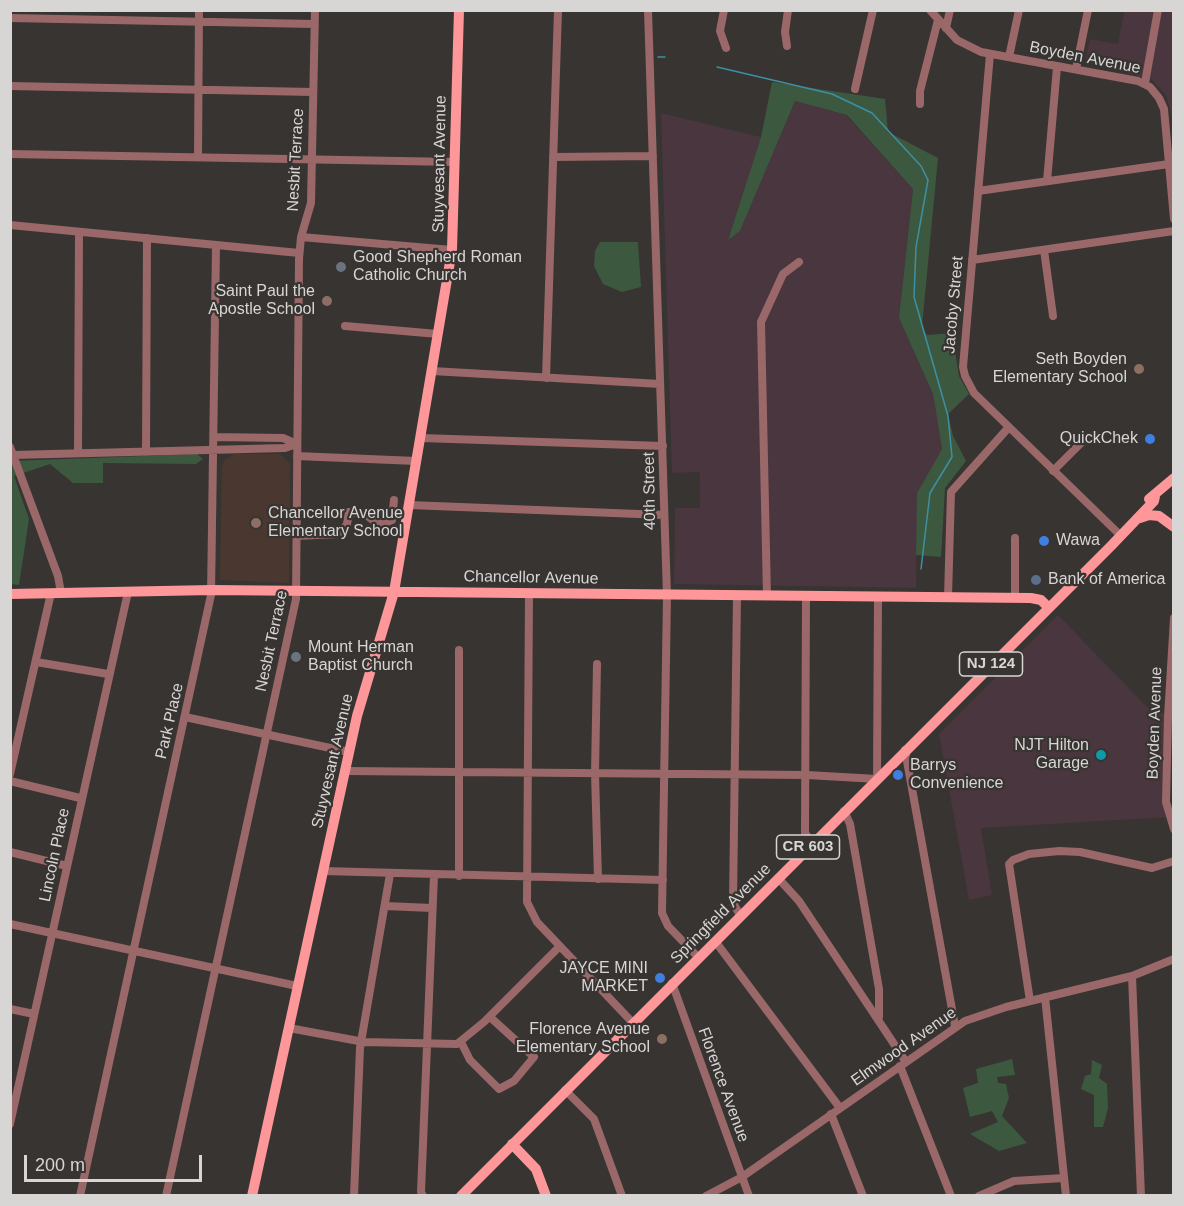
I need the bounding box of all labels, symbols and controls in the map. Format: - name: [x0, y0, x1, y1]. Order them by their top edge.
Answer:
- street label: Boyden Avenue: [1028, 38, 1142, 78]
- street label: Stuyvesant Avenue: [429, 95, 451, 233]
- street label: Nesbit Terrace: [284, 108, 308, 212]
- place label: Good Shepherd Roman Catholic Church: [353, 248, 522, 286]
- street label: Jacoby Street: [940, 255, 968, 355]
- marker: Good Shepherd Roman Catholic Church: [334, 260, 348, 274]
- place label: Saint Paul the Apostle School: [208, 282, 315, 320]
- marker: Saint Paul the Apostle School: [320, 294, 334, 308]
- place label: Seth Boyden Elementary School: [993, 350, 1127, 388]
- marker: Seth Boyden Elementary School: [1132, 362, 1146, 376]
- place label: QuickChek: [1060, 429, 1138, 449]
- marker: QuickChek: [1143, 432, 1157, 446]
- street label: 40th Street: [640, 452, 660, 530]
- place label: Chancellor Avenue Elementary School: [268, 504, 403, 542]
- marker: Chancellor Avenue Elementary School: [249, 516, 263, 530]
- place label: Wawa: [1056, 531, 1100, 551]
- marker: Wawa: [1037, 534, 1051, 548]
- street label: Chancellor Avenue: [463, 567, 599, 589]
- place label: Bank of America: [1048, 570, 1165, 590]
- marker: Bank of America: [1029, 573, 1043, 587]
- street label: Nesbit Terrace: [252, 589, 292, 693]
- place label: Mount Herman Baptist Church: [308, 638, 414, 676]
- marker: Mount Herman Baptist Church: [289, 650, 303, 664]
- road number: NJ 124: [960, 652, 1022, 676]
- street label: Boyden Avenue: [1143, 666, 1167, 780]
- street label: Park Place: [152, 681, 188, 761]
- street label: Stuyvesant Avenue: [308, 692, 358, 830]
- place label: NJT Hilton Garage: [1014, 736, 1089, 774]
- marker: NJT Hilton Garage: [1094, 748, 1108, 762]
- place label: Barrys Convenience: [910, 756, 1003, 794]
- marker: Barrys Convenience: [891, 768, 905, 782]
- street label: Lincoln Place: [36, 806, 74, 904]
- road number: CR 603: [776, 835, 840, 859]
- street label: Springfield Avenue: [667, 860, 775, 968]
- place label: JAYCE MINI MARKET: [559, 959, 648, 997]
- marker: JAYCE MINI MARKET: [653, 971, 667, 985]
- street label: Elmwood Avenue: [848, 1004, 960, 1090]
- place label: Florence Avenue Elementary School: [516, 1020, 650, 1058]
- street label: Florence Avenue: [693, 1025, 753, 1145]
- marker: Florence Avenue Elementary School: [655, 1032, 669, 1046]
- scale bar: [27, 1143, 206, 1181]
- text: 200 m: [35, 1155, 85, 1175]

